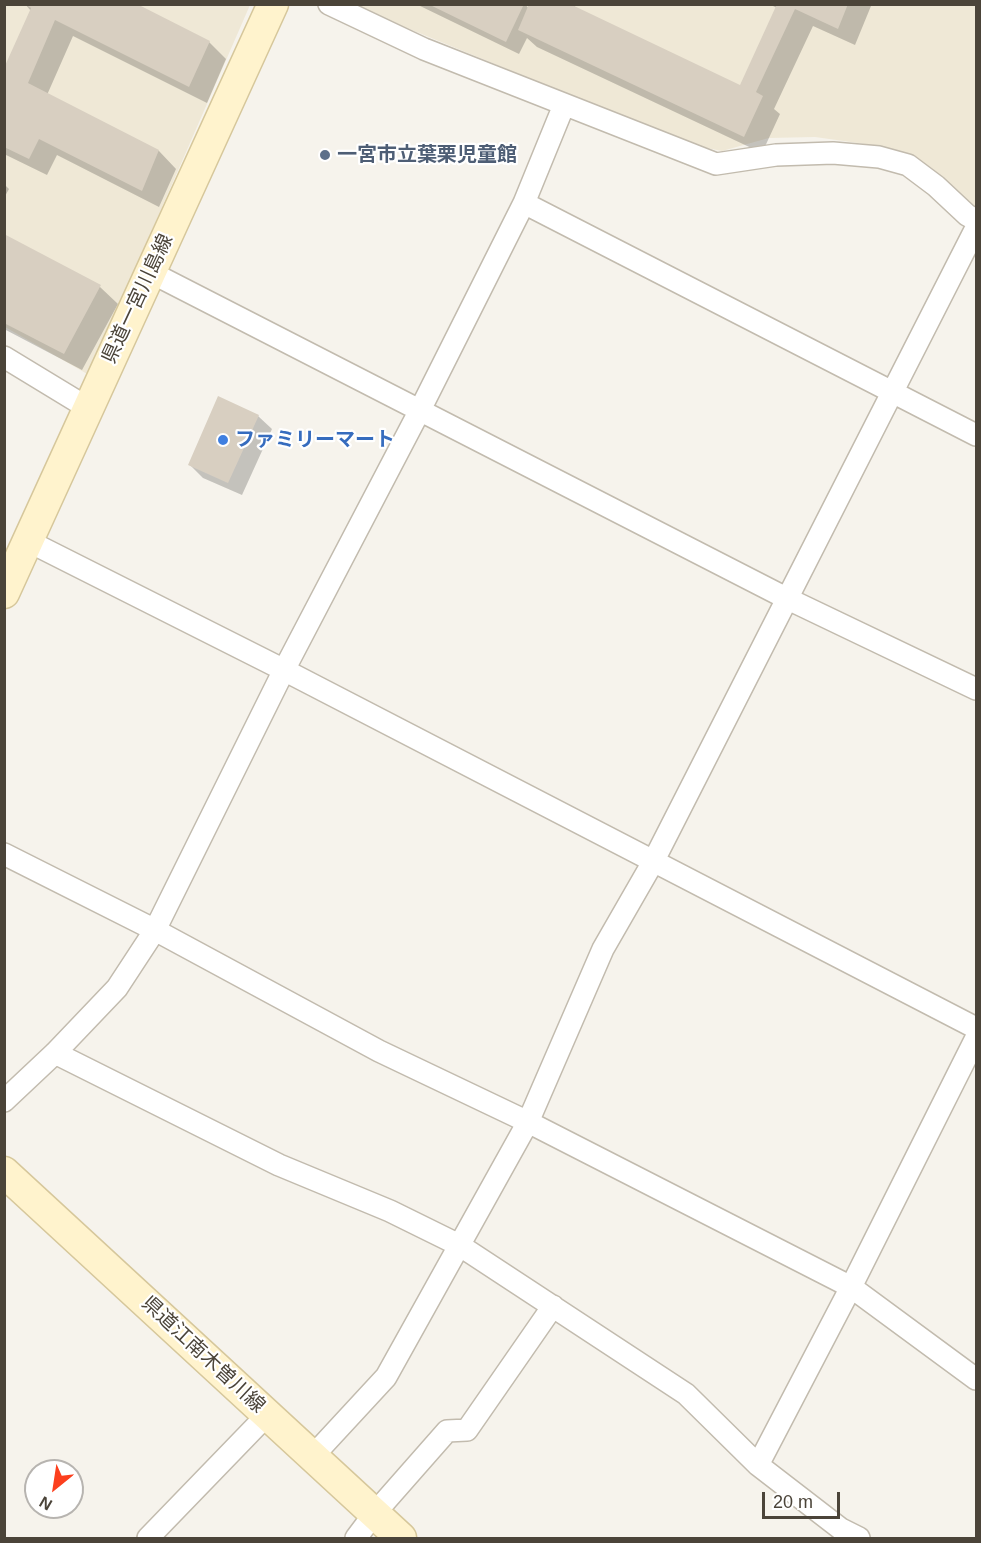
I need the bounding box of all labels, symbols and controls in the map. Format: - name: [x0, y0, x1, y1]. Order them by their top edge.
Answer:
- place label: 一宮市立葉栗児童館: [337, 143, 517, 167]
- marker: 一宮市立葉栗児童館: [318, 148, 332, 162]
- street label: 県道一宮川島線: [98, 230, 178, 368]
- place label: ファミリーマート: [235, 428, 395, 452]
- marker: ファミリーマート: [216, 433, 230, 447]
- street label: 県道江南木曽川線: [136, 1292, 270, 1418]
- north arrow: [24, 1459, 84, 1519]
- scale bar: [765, 1480, 843, 1518]
- text: 20 m: [773, 1492, 813, 1512]
- text: N: [36, 1493, 55, 1514]

